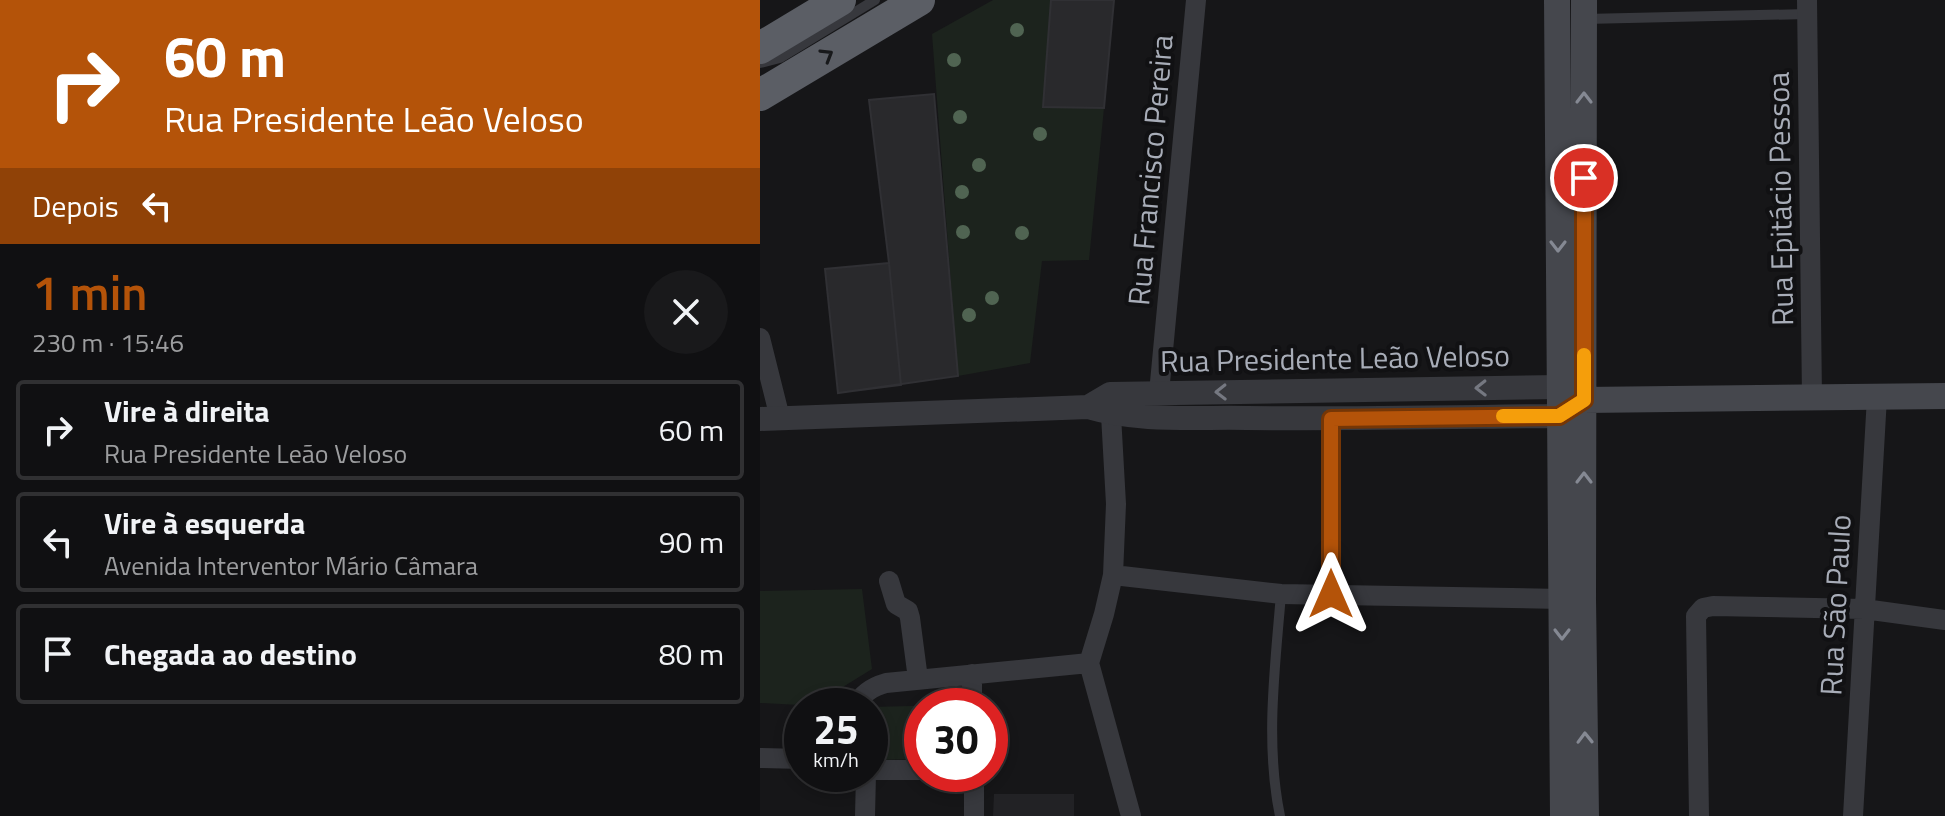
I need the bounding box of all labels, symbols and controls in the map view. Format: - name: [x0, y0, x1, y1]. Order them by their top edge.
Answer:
- text: 60 m: [164, 14, 286, 99]
- icon: right: [32, 32, 136, 136]
- street label: Rua Francisco Pereira: [1115, 33, 1185, 307]
- one-way arrow: [818, 49, 833, 65]
- street label: Rua Epitácio Pessoa: [1755, 72, 1805, 326]
- text: Rua Presidente Leão Veloso: [164, 91, 584, 146]
- one-way arrow: [1575, 91, 1593, 104]
- pin: [1550, 144, 1618, 212]
- icon: arrive: [1562, 156, 1606, 200]
- text: Depois: [32, 183, 119, 229]
- icon: left: [135, 184, 179, 228]
- one-way arrow: [1549, 240, 1567, 253]
- text: 1 min: [32, 256, 147, 329]
- button: close: [644, 270, 728, 354]
- text: 230 m · 15:46: [32, 323, 184, 362]
- street label: Rua Presidente Leão Veloso: [1160, 332, 1510, 384]
- one-way arrow: [1474, 379, 1487, 397]
- one-way arrow: [1214, 383, 1227, 401]
- text: Vire à direita: [104, 388, 269, 434]
- text: 60 m: [659, 407, 724, 453]
- icon: right: [36, 408, 80, 452]
- text: Rua Presidente Leão Veloso: [104, 434, 407, 473]
- one-way arrow: [1575, 471, 1592, 484]
- text: Vire à esquerda: [104, 500, 305, 546]
- street label: Rua São Paulo: [1807, 513, 1863, 697]
- text: 90 m: [659, 519, 724, 565]
- icon: left: [36, 520, 80, 564]
- text: Avenida Interventor Mário Câmara: [104, 546, 478, 585]
- position arrow: [1289, 552, 1373, 636]
- one-way arrow: [1553, 628, 1571, 641]
- text: Chegada ao destino: [104, 631, 357, 677]
- text: 80 m: [659, 631, 724, 677]
- icon: arrive: [36, 632, 80, 676]
- speed limit sign: 30: [904, 688, 1008, 792]
- text: 25: [814, 699, 858, 760]
- one-way arrow: [1576, 731, 1594, 744]
- text: km/h: [813, 744, 859, 775]

